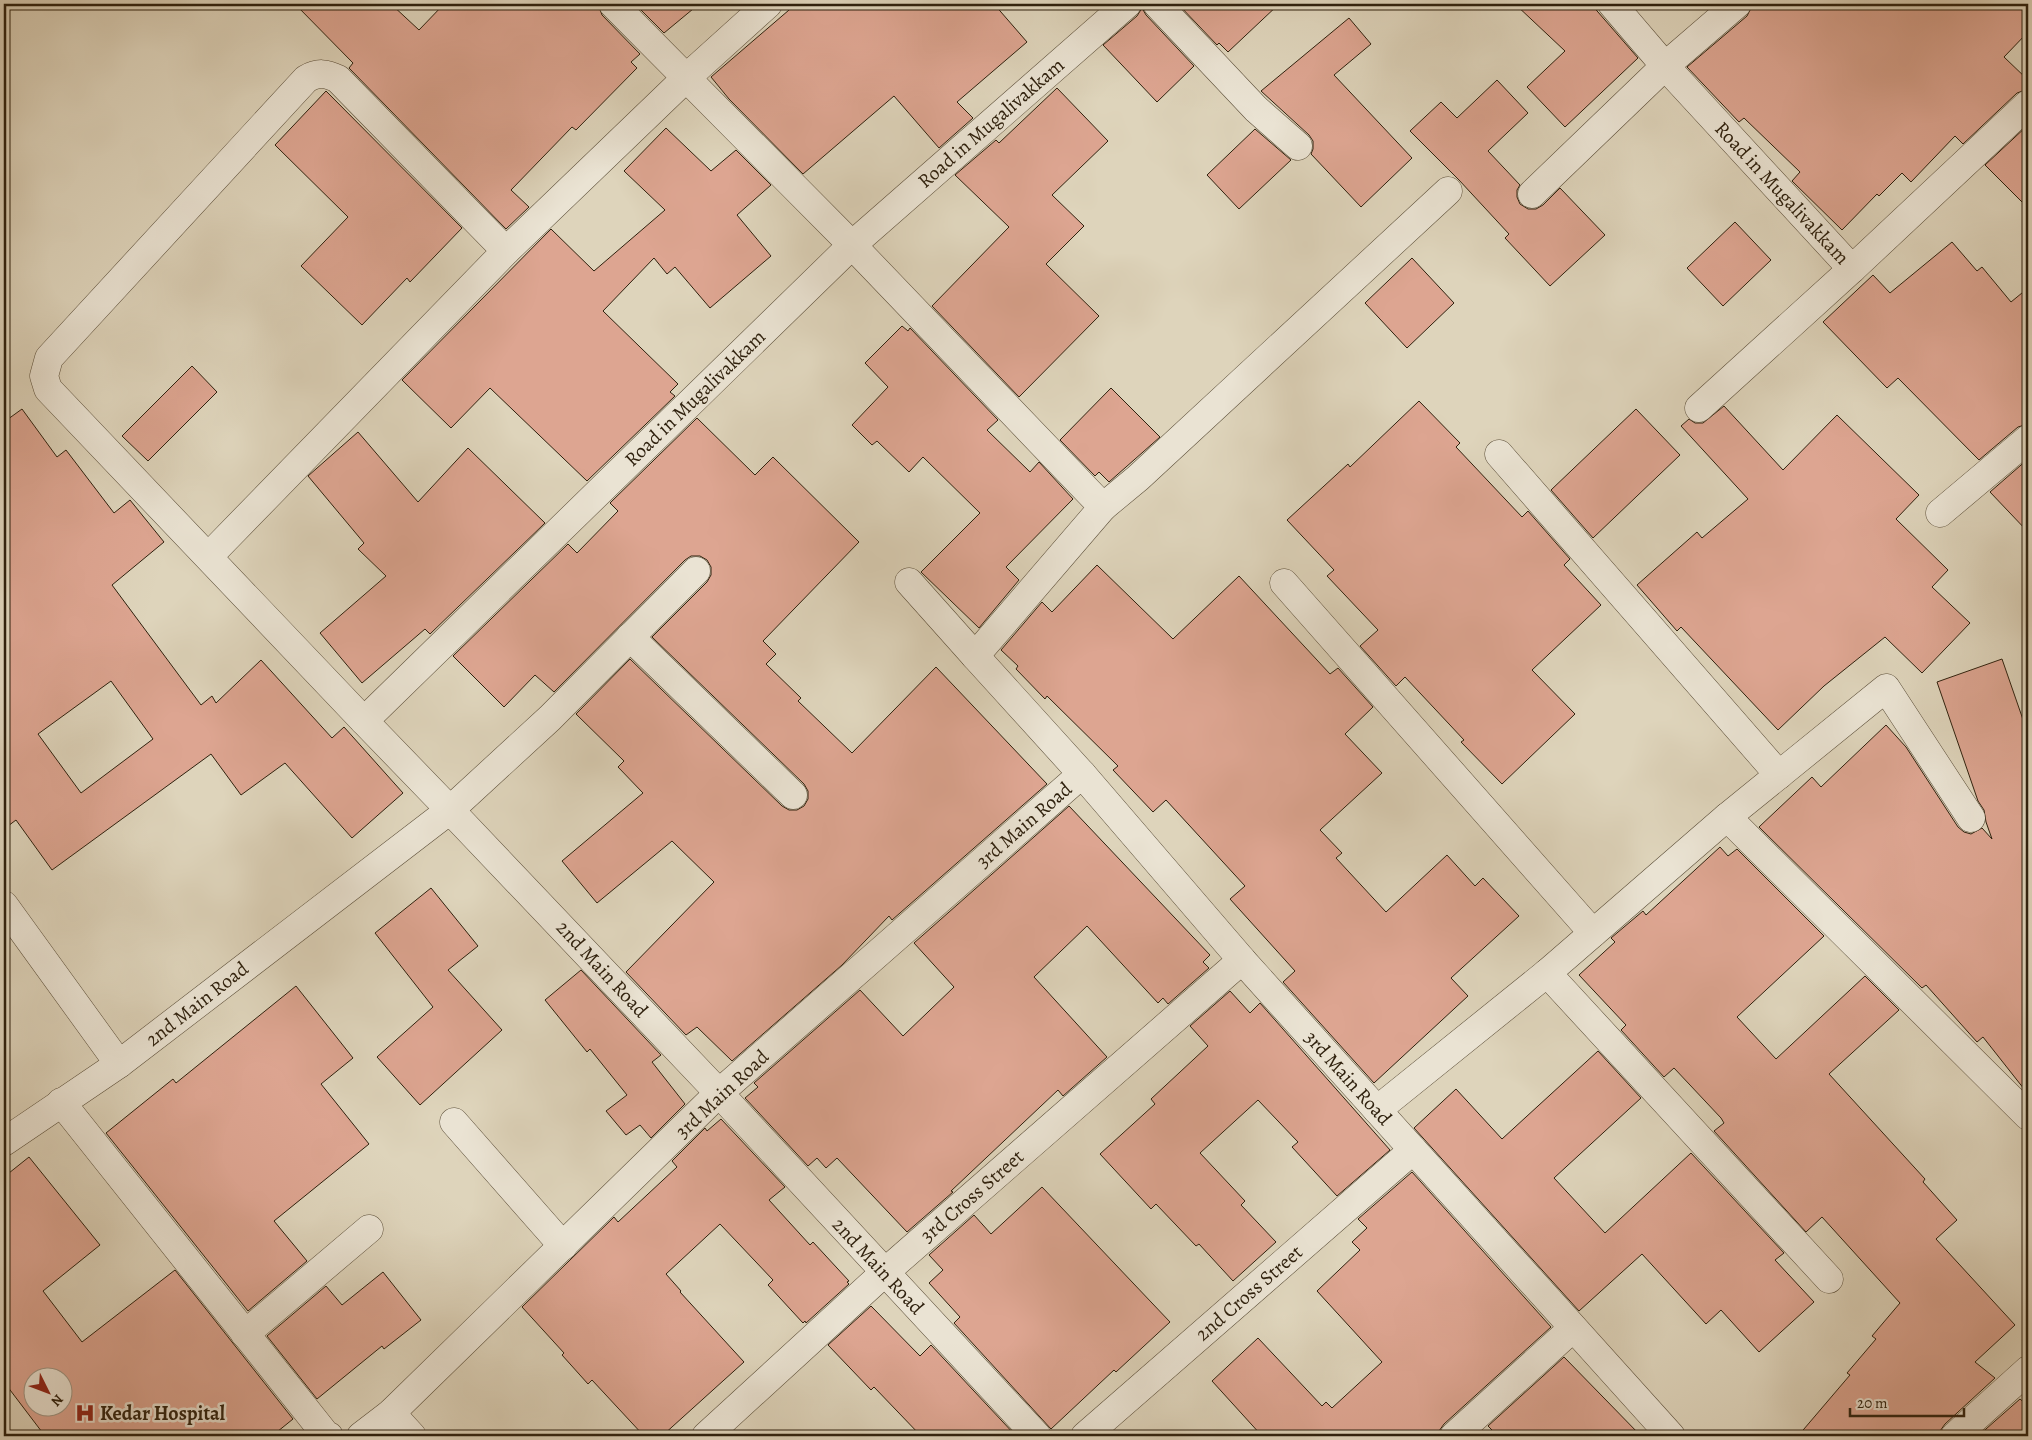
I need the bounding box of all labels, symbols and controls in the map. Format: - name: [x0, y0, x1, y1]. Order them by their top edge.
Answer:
- street label: Road in Mugalivakkam: [912, 51, 1070, 194]
- street label: Road in Mugalivakkam: [1709, 116, 1856, 271]
- street label: Road in Mugalivakkam: [619, 323, 772, 472]
- street label: 3rd Main Road: [970, 776, 1078, 874]
- street label: 2nd Main Road: [550, 915, 654, 1024]
- street label: 2nd Main Road: [140, 955, 254, 1053]
- street label: 3rd Main Road: [1298, 1025, 1398, 1131]
- street label: 3rd Main Road: [669, 1043, 775, 1144]
- street label: 3rd Cross Street: [914, 1143, 1030, 1249]
- street label: 2nd Main Road: [826, 1212, 930, 1321]
- street label: 2nd Cross Street: [1190, 1239, 1309, 1347]
- north arrow: [22, 1368, 72, 1418]
- scale bar: [1850, 1385, 1963, 1417]
- text: N: [47, 1390, 68, 1411]
- text: 20 m: [1857, 1393, 1888, 1413]
- place label: Kedar Hospital: [100, 1400, 226, 1427]
- hospital icon: Kedar Hospital: [74, 1402, 96, 1424]

